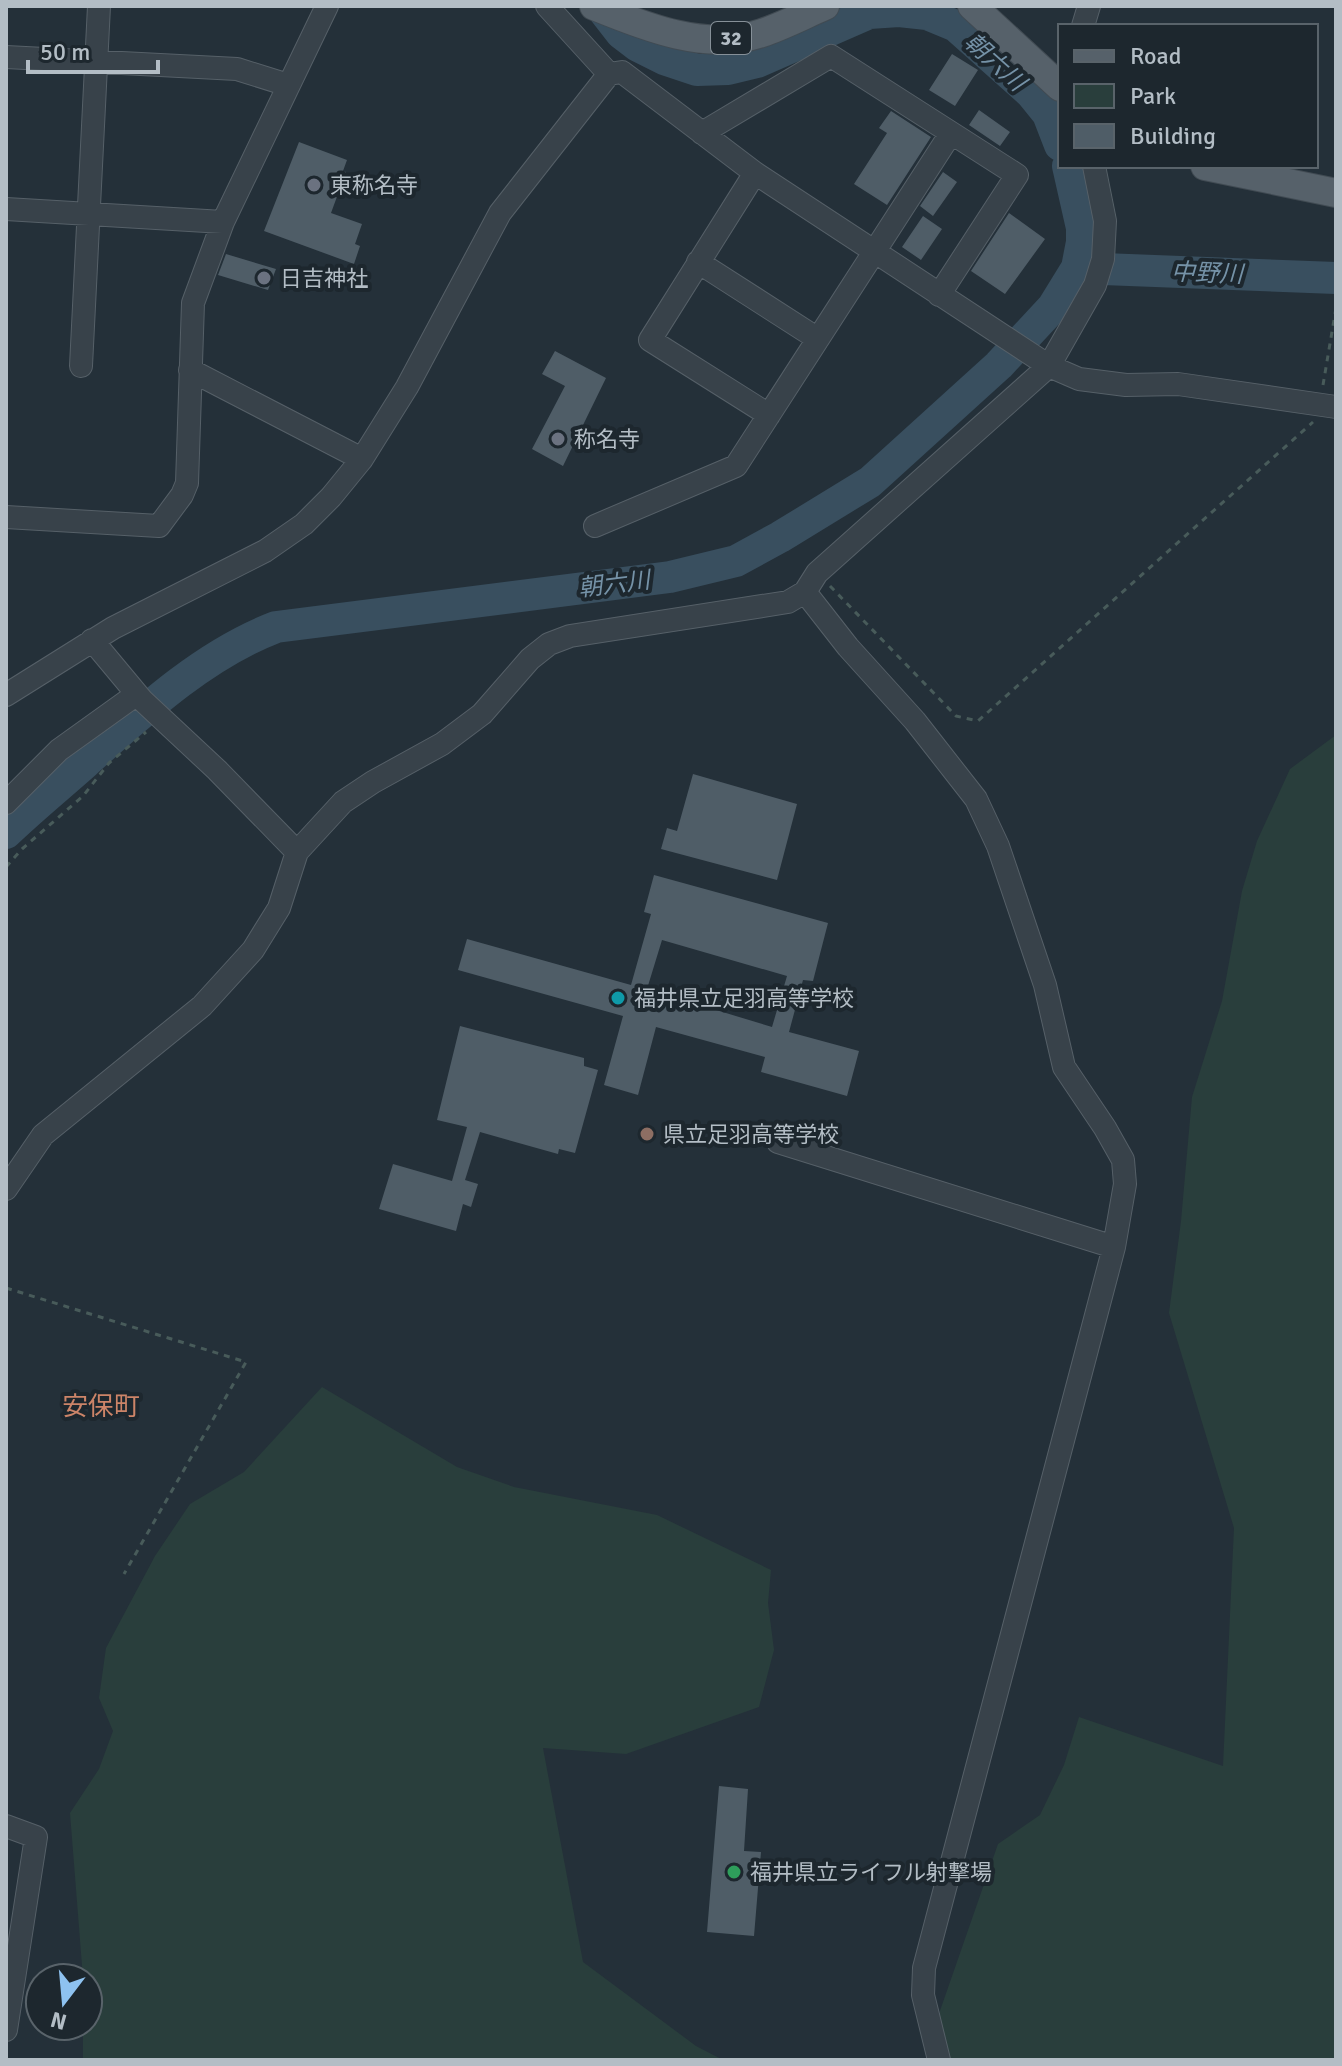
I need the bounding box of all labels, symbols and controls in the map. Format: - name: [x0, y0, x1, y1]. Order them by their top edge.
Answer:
- road number: 32: [711, 22, 751, 54]
- scale bar: [28, 24, 158, 74]
- legend: [1058, 24, 1318, 168]
- water label: 朝六川: [958, 27, 1034, 99]
- text: 50 m: [40, 37, 90, 67]
- text: Road: [1130, 41, 1181, 71]
- text: Park: [1130, 81, 1176, 111]
- text: Building: [1130, 121, 1216, 151]
- place label: 東称名寺: [330, 172, 418, 199]
- marker: 東称名寺: [305, 176, 323, 194]
- water label: 中野川: [1170, 257, 1246, 289]
- place label: 日吉神社: [280, 265, 368, 292]
- marker: 日吉神社: [255, 269, 273, 287]
- place label: 称名寺: [574, 426, 640, 453]
- marker: 称名寺: [549, 430, 567, 448]
- water label: 朝六川: [576, 564, 655, 603]
- place label: 福井県立足羽高等学校: [634, 985, 854, 1012]
- marker: 福井県立足羽高等学校: [609, 989, 627, 1007]
- place label: 県立足羽高等学校: [663, 1121, 839, 1148]
- marker: 県立足羽高等学校: [638, 1125, 656, 1143]
- district label: 安保町: [62, 1391, 140, 1423]
- place label: 福井県立ライフル射撃場: [750, 1859, 992, 1886]
- marker: 福井県立ライフル射撃場: [725, 1863, 743, 1881]
- north arrow: [24, 1962, 104, 2042]
- text: N: [48, 2006, 70, 2036]

